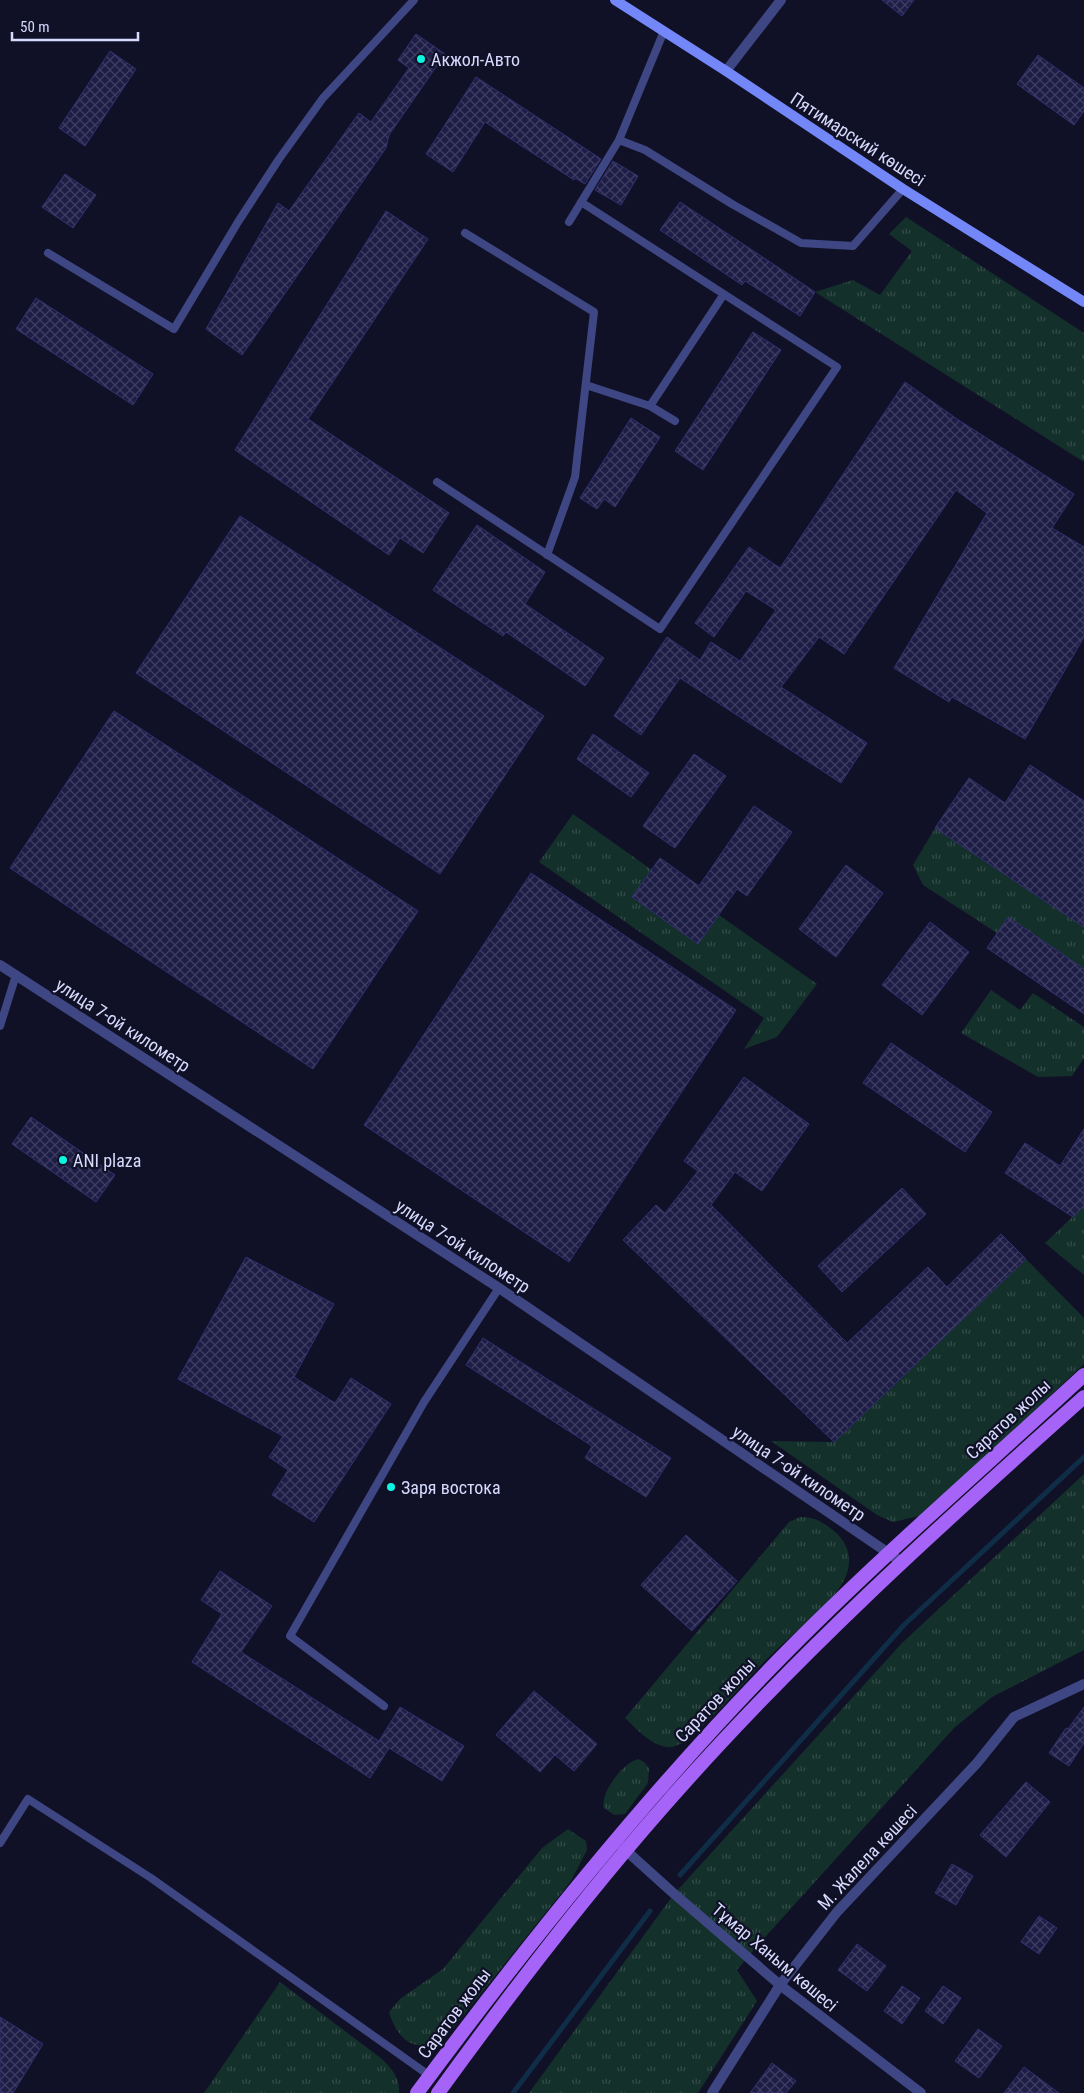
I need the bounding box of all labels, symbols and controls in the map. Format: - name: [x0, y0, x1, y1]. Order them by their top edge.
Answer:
- scale bar: [12, 10, 139, 42]
- text: 50 m: [20, 18, 50, 36]
- place label: Акжол-Авто: [431, 49, 520, 70]
- marker: Акжол-Авто: [415, 53, 427, 65]
- street label: Пятимарский көшесі: [787, 88, 929, 190]
- street label: улица 7-ой километр: [52, 974, 194, 1076]
- place label: ANI plaza: [73, 1150, 141, 1171]
- marker: ANI plaza: [57, 1154, 69, 1166]
- street label: улица 7-ой километр: [392, 1195, 534, 1297]
- street label: Саратов жолы: [961, 1375, 1055, 1463]
- street label: улица 7-ой километр: [729, 1421, 870, 1525]
- place label: Заря востока: [401, 1477, 501, 1498]
- marker: Заря востока: [385, 1481, 397, 1493]
- street label: Саратов жолы: [671, 1653, 759, 1747]
- street label: М. Жалела көшесі: [813, 1800, 921, 1914]
- street label: Тұмар Ханым көшесі: [708, 1898, 842, 2016]
- street label: Саратов жолы: [413, 1964, 495, 2062]

